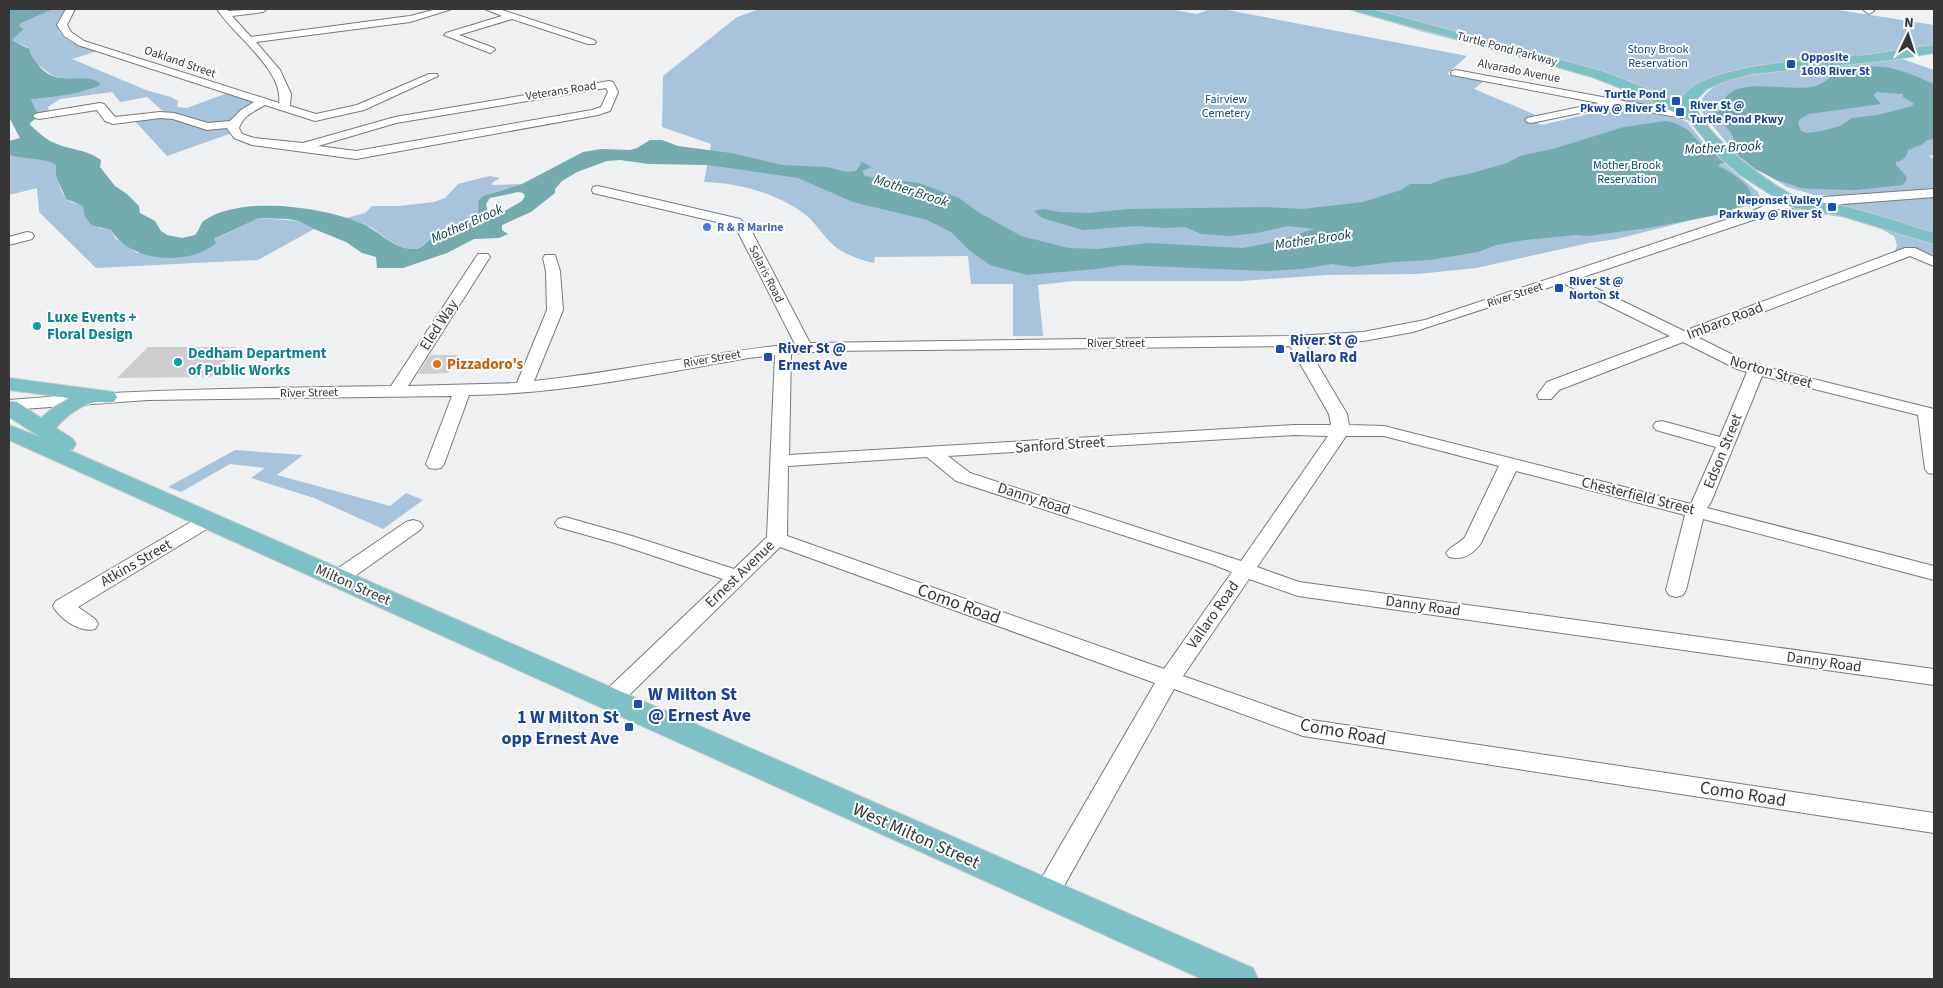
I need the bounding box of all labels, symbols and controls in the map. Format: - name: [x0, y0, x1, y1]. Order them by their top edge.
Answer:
- north arrow: [1883, 10, 1933, 60]
- text: N: [1903, 13, 1914, 33]
- street label: Turtle Pond Parkway: [1455, 27, 1559, 71]
- park label: Stony Brook Reservation: [1627, 41, 1689, 72]
- street label: Oakland Street: [142, 42, 218, 82]
- place label: Opposite 1608 River St: [1801, 49, 1870, 80]
- street label: Alvarado Avenue: [1476, 55, 1562, 87]
- marker: Opposite 1608 River St: [1785, 58, 1797, 70]
- street label: Veterans Road: [524, 77, 598, 105]
- place label: Turtle Pond Pkwy @ River St: [1580, 86, 1666, 117]
- park label: Fairview Cemetery: [1202, 91, 1251, 122]
- marker: Turtle Pond Pkwy @ River St: [1670, 95, 1682, 107]
- place label: River St @ Turtle Pond Pkwy: [1690, 97, 1784, 128]
- marker: River St @ Turtle Pond Pkwy: [1674, 106, 1686, 118]
- water label: Mother Brook: [1684, 136, 1762, 160]
- park label: Mother Brook Reservation: [1593, 157, 1661, 188]
- water label: Mother Brook: [871, 170, 951, 212]
- place label: Neponset Valley Parkway @ River St: [1719, 192, 1823, 223]
- water label: Mother Brook: [428, 199, 506, 249]
- marker: Neponset Valley Parkway @ River St: [1826, 201, 1838, 213]
- place label: R & R Marine: [717, 219, 784, 236]
- marker: R & R Marine: [701, 221, 713, 233]
- water label: Mother Brook: [1274, 225, 1353, 255]
- street label: Solaris Road: [744, 242, 788, 306]
- place label: River St @ Norton St: [1569, 273, 1624, 304]
- street label: River Street: [1485, 278, 1545, 312]
- marker: River St @ Norton St: [1553, 282, 1565, 294]
- street label: Eled Way: [415, 296, 463, 354]
- street label: Imbaro Road: [1684, 297, 1766, 345]
- place label: Luxe Events + Floral Design: [47, 307, 137, 345]
- marker: Luxe Events + Floral Design: [31, 320, 43, 332]
- place label: River St @ Vallaro Rd: [1289, 330, 1358, 368]
- street label: River Street: [1087, 335, 1145, 352]
- place label: River St @ Ernest Ave: [778, 338, 848, 376]
- place label: Dedham Department of Public Works: [188, 343, 327, 381]
- marker: River St @ Vallaro Rd: [1274, 343, 1286, 355]
- street label: River Street: [682, 346, 742, 372]
- street label: Norton Street: [1727, 350, 1815, 394]
- marker: River St @ Ernest Ave: [762, 351, 774, 363]
- place label: Pizzadoro's: [447, 354, 524, 375]
- marker: Dedham Department of Public Works: [172, 356, 184, 368]
- marker: Pizzadoro's: [431, 358, 443, 370]
- street label: River Street: [280, 384, 338, 402]
- street label: Edson Street: [1698, 410, 1748, 492]
- street label: Sanford Street: [1014, 431, 1106, 459]
- street label: Chesterfield Street: [1579, 472, 1697, 520]
- street label: Danny Road: [995, 477, 1073, 521]
- street label: Atkins Street: [96, 534, 176, 592]
- street label: Ernest Avenue: [701, 536, 779, 612]
- street label: Milton Street: [312, 559, 394, 611]
- street label: Como Road: [914, 577, 1004, 631]
- street label: Vallaro Road: [1182, 577, 1244, 653]
- street label: Danny Road: [1384, 590, 1462, 622]
- street label: Danny Road: [1785, 646, 1863, 678]
- place label: W Milton St @ Ernest Ave: [648, 682, 751, 728]
- marker: W Milton St @ Ernest Ave: [632, 698, 644, 710]
- place label: 1 W Milton St opp Ernest Ave: [501, 705, 619, 751]
- street label: Como Road: [1298, 712, 1388, 752]
- marker: 1 W Milton St opp Ernest Ave: [623, 721, 635, 733]
- street label: Como Road: [1698, 775, 1788, 813]
- street label: West Milton Street: [849, 797, 983, 875]

